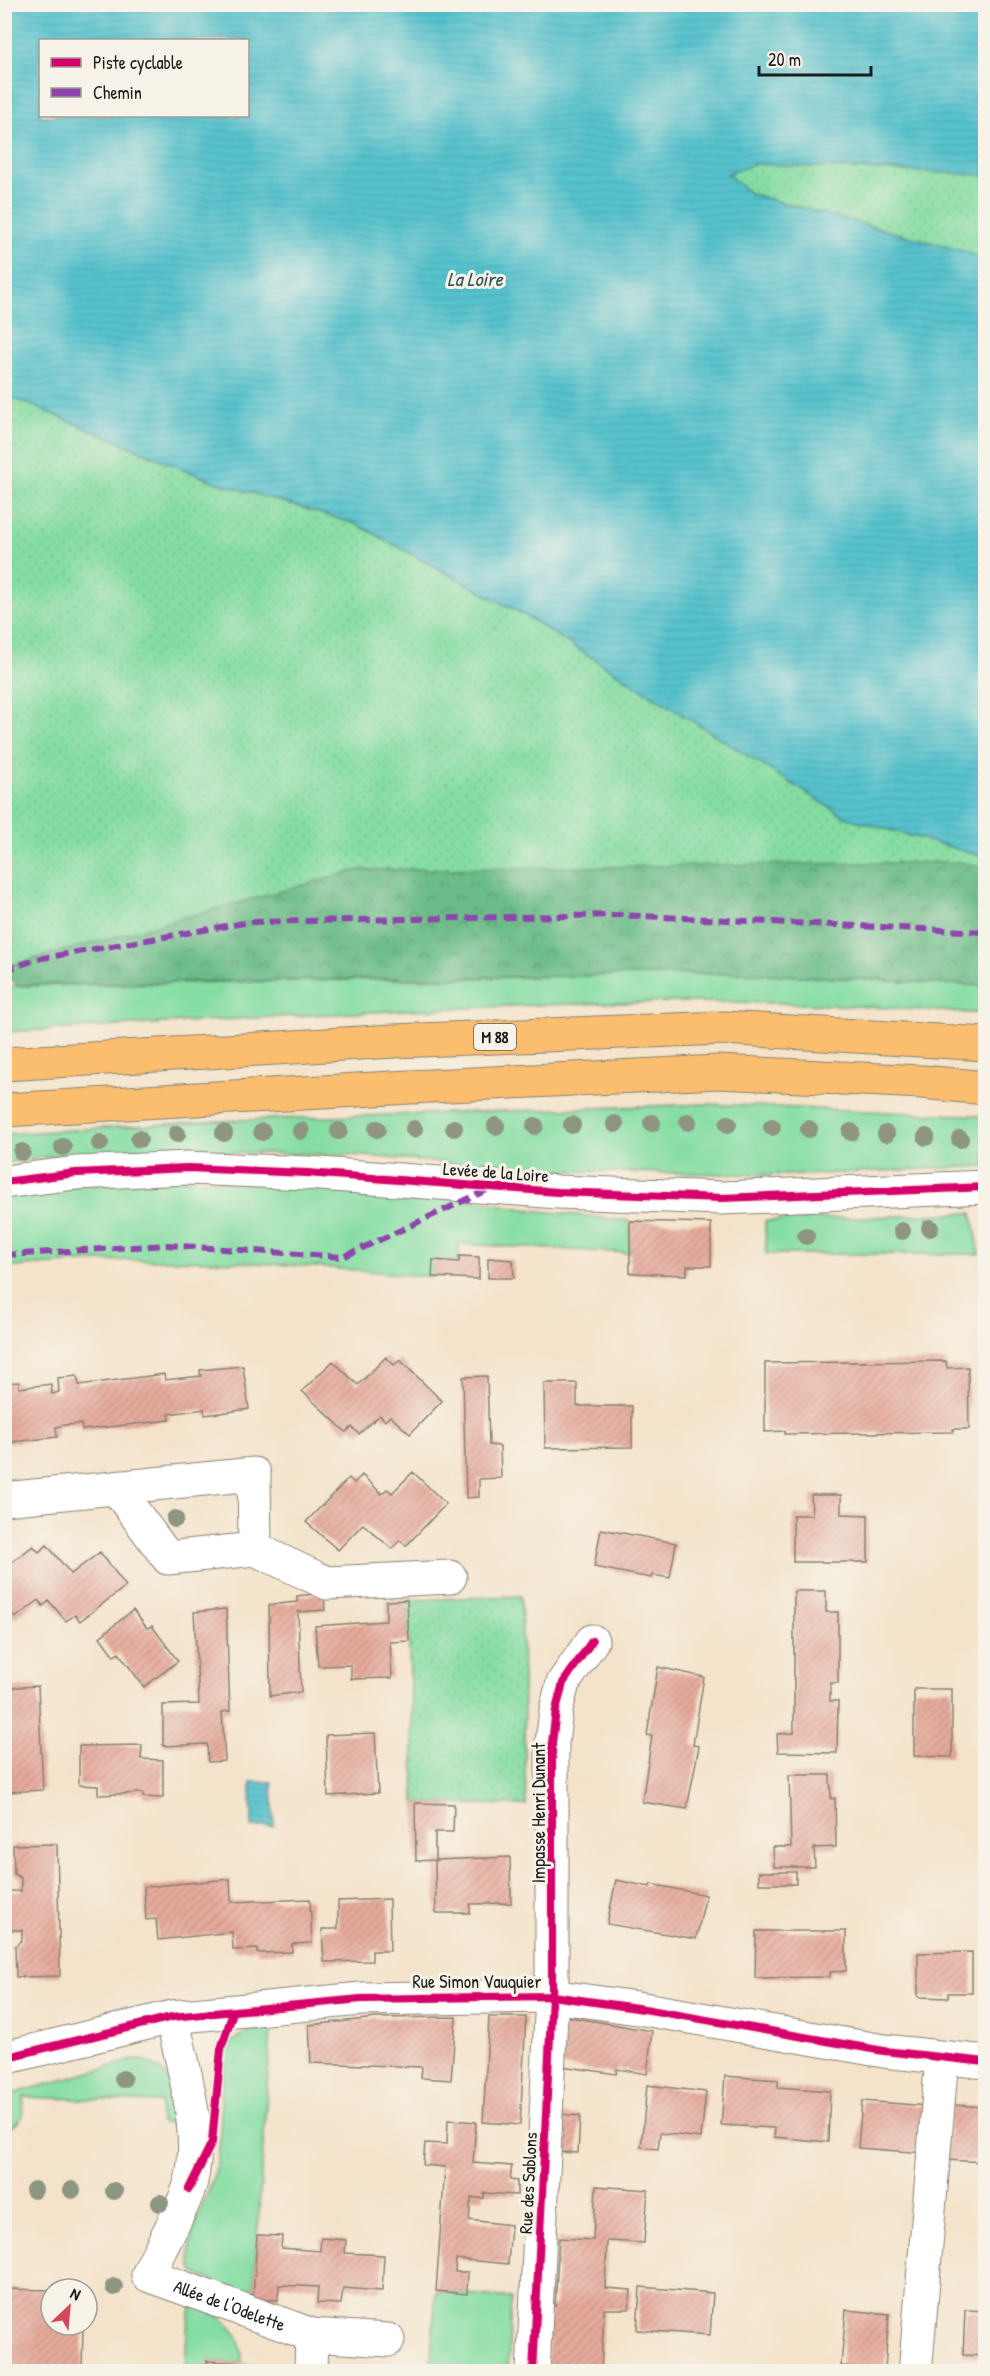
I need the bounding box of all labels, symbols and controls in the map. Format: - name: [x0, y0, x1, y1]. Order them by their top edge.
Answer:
- legend: [39, 39, 249, 117]
- scale bar: [759, 39, 872, 77]
- text: 20 m: [768, 47, 801, 72]
- text: Piste cyclable: [93, 50, 183, 75]
- text: Chemin: [93, 80, 142, 105]
- water label: La Loire: [447, 265, 504, 292]
- road number: M 88: [474, 1024, 516, 1050]
- street label: Levée de la Loire: [442, 1156, 550, 1188]
- street label: Impasse Henri Dunant: [526, 1742, 551, 1883]
- street label: Rue Simon Vauquier: [413, 1969, 541, 1994]
- street label: Rue des Sablons: [513, 2131, 543, 2234]
- street label: Allée de l'Odelette: [170, 2273, 289, 2337]
- north arrow: [39, 2277, 99, 2337]
- text: N: [67, 2282, 85, 2305]

